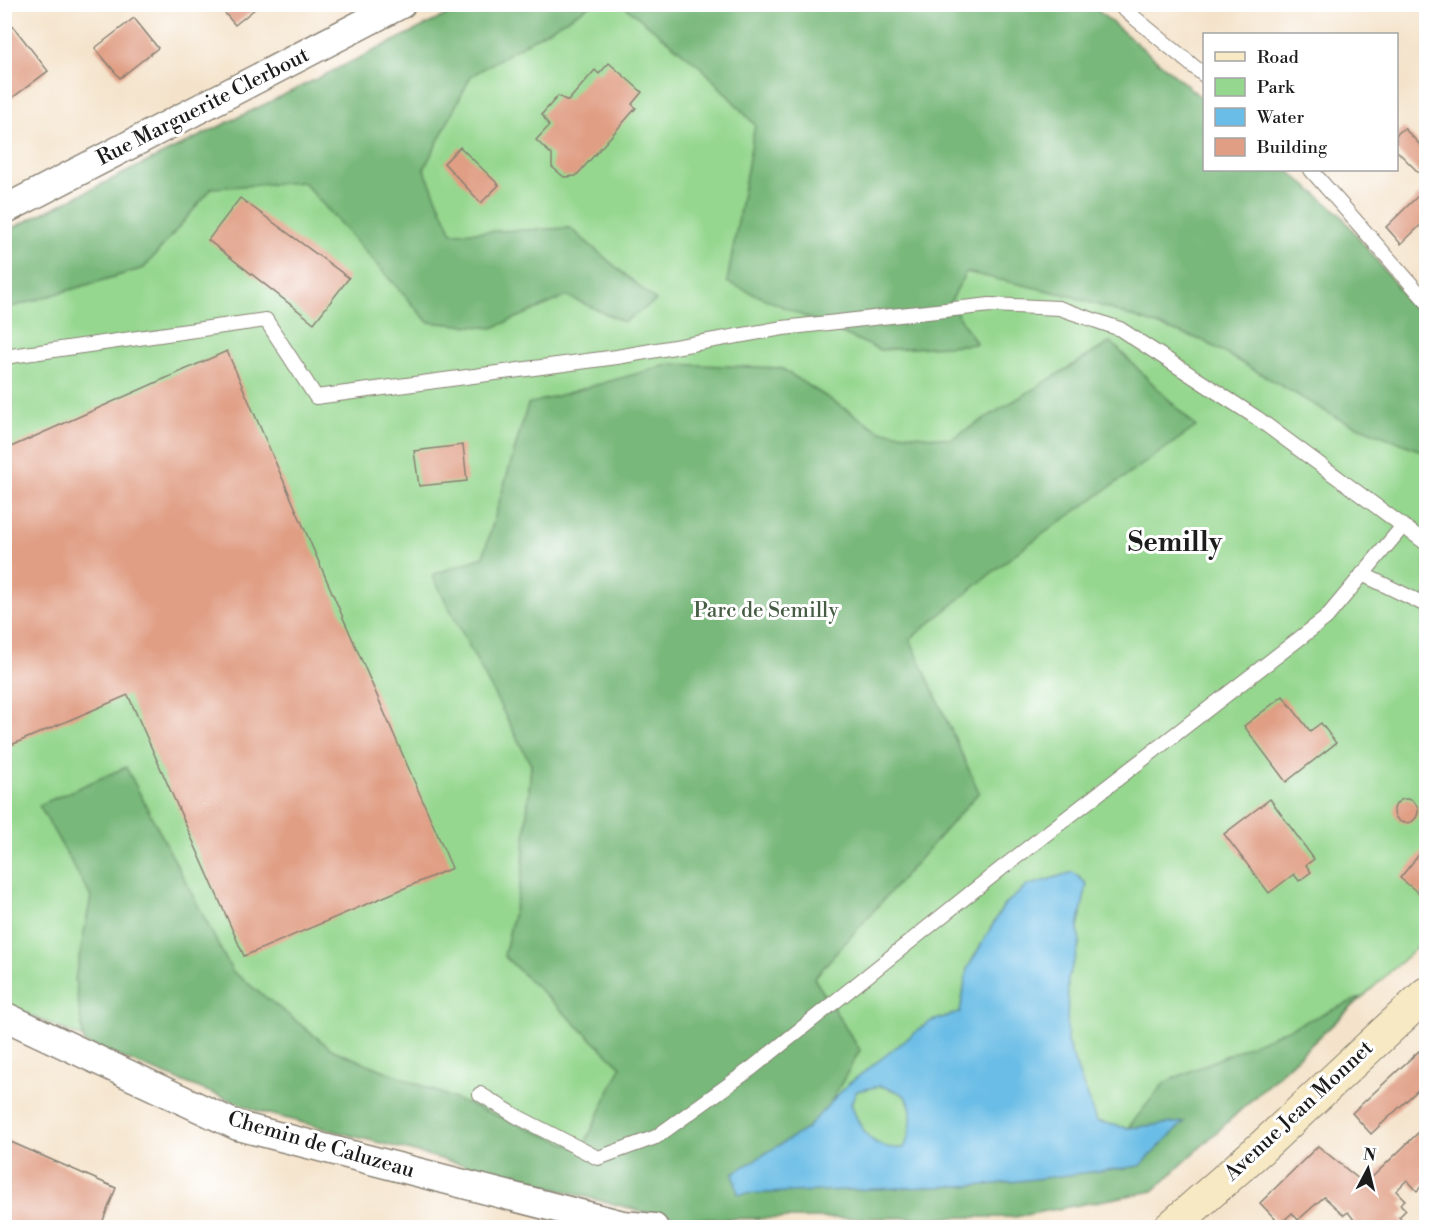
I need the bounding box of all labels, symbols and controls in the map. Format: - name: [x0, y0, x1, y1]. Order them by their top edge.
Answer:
- legend: [1203, 33, 1398, 171]
- street label: Rue Marguerite Clerbout: [93, 42, 314, 172]
- text: Road: [1257, 46, 1300, 69]
- text: Park: [1257, 76, 1296, 99]
- text: Water: [1256, 106, 1305, 129]
- text: Building: [1256, 136, 1328, 159]
- district label: Semilly: [1128, 526, 1223, 560]
- park label: Parc de Semilly: [693, 598, 839, 624]
- street label: Avenue Jean Monnet: [1218, 1035, 1379, 1187]
- street label: Chemin de Caluzeau: [225, 1106, 417, 1184]
- north arrow: [1338, 1139, 1398, 1199]
- text: N: [1362, 1144, 1378, 1166]

